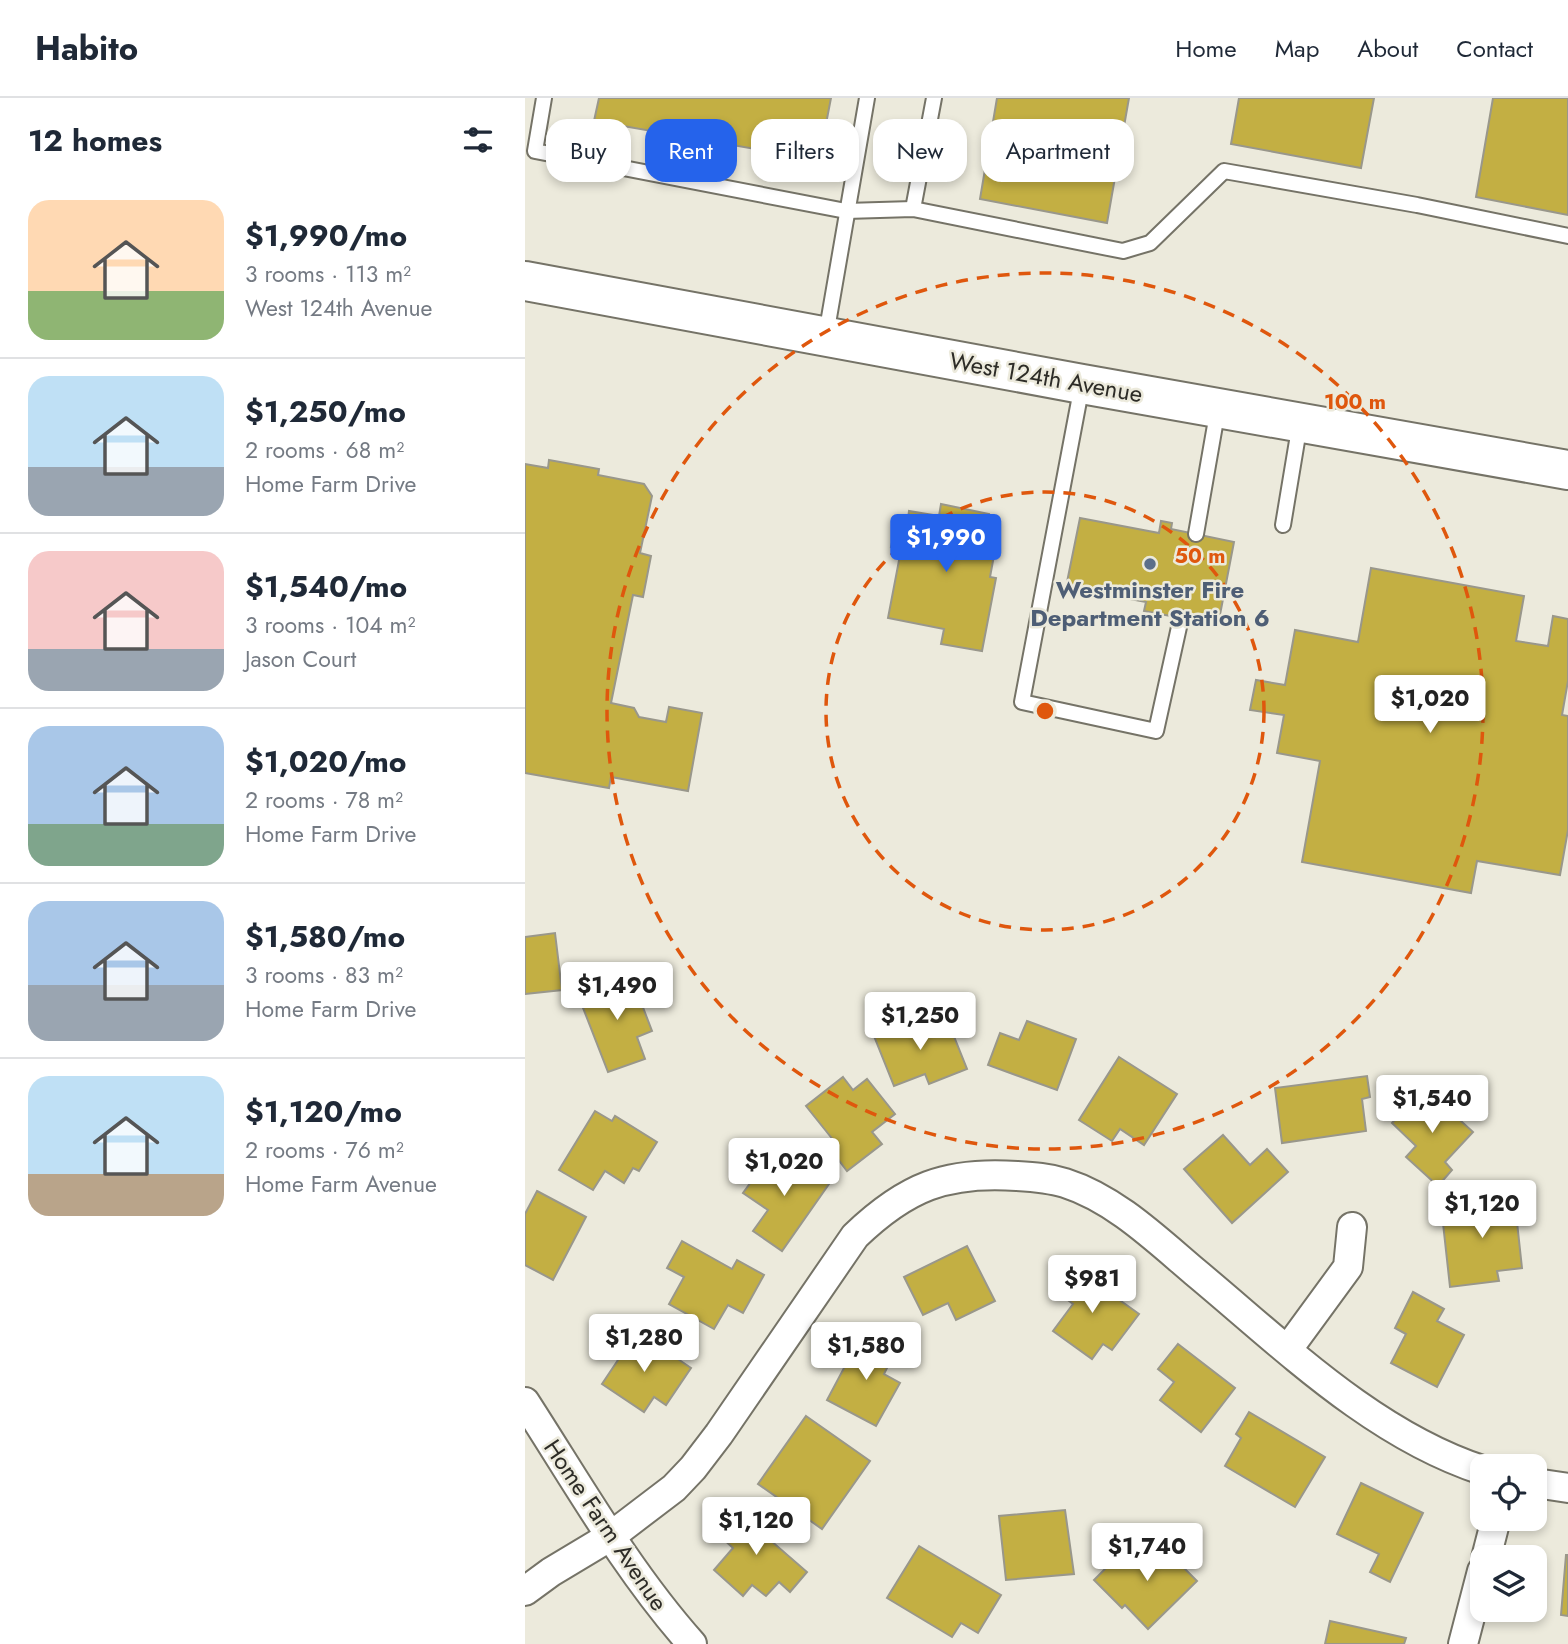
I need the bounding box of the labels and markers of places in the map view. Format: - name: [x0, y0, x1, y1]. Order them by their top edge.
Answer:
- pin: $1,990: [889, 514, 1003, 574]
- marker: Westminster Fire Department Station 6: [1142, 556, 1158, 572]
- place label: Westminster Fire Department Station 6: [1030, 572, 1270, 635]
- pin: $1,020: [1373, 676, 1487, 735]
- centre of rings: [1033, 699, 1057, 723]
- pin: $1,490: [560, 962, 674, 1022]
- pin: $1,250: [863, 992, 977, 1052]
- pin: $1,540: [1375, 1076, 1489, 1135]
- pin: $1,020: [727, 1138, 841, 1198]
- pin: $1,120: [1425, 1180, 1539, 1240]
- pin: $981: [1051, 1256, 1133, 1315]
- pin: $1,280: [587, 1314, 701, 1374]
- pin: $1,580: [809, 1322, 923, 1382]
- pin: $1,120: [699, 1498, 813, 1557]
- pin: $1,740: [1090, 1524, 1204, 1583]

